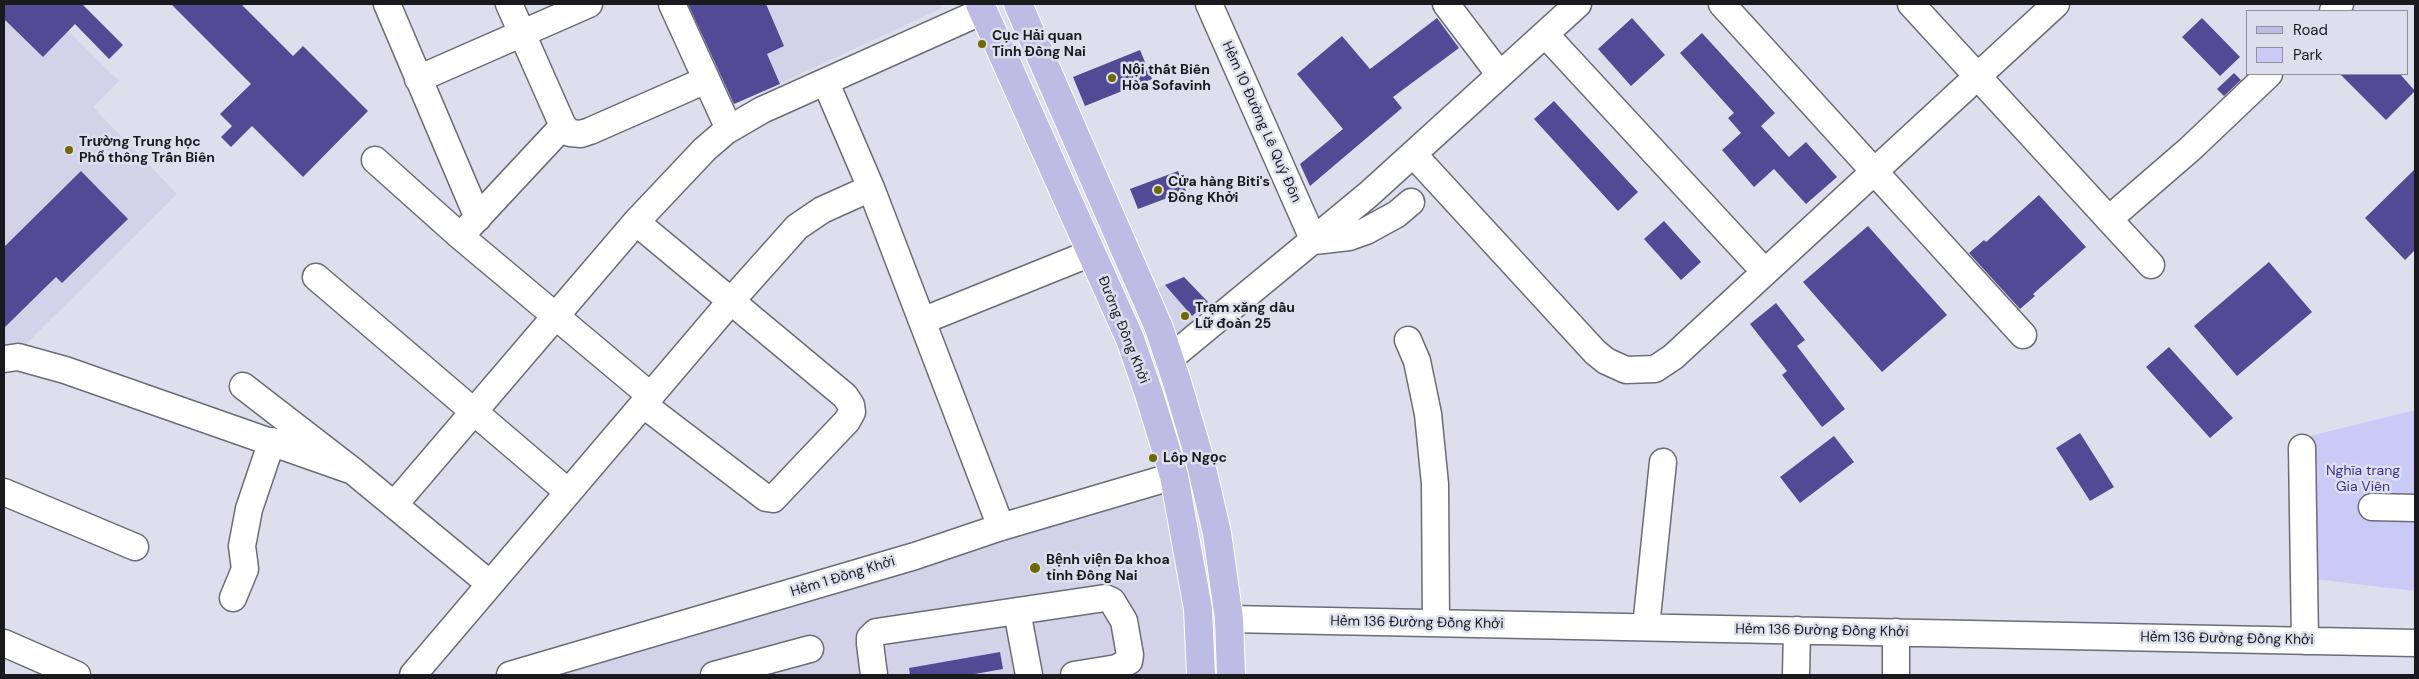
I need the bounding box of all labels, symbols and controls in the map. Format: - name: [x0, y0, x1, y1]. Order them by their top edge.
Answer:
- legend: [2246, 10, 2409, 75]
- text: Road: [2293, 20, 2328, 40]
- place label: Cục Hải quan Tỉnh Đồng Nai: [992, 28, 1086, 60]
- marker: Cục Hải quan Tỉnh Đồng Nai: [976, 38, 988, 50]
- street label: Hẻm 10 Đường Lê Quý Đôn: [1218, 39, 1304, 205]
- text: Park: [2293, 45, 2323, 65]
- place label: Nội thất Biên Hòa Sofavinh: [1122, 62, 1211, 94]
- marker: Nội thất Biên Hòa Sofavinh: [1106, 72, 1118, 84]
- place label: Trường Trung học Phổ thông Trấn Biên: [79, 134, 215, 166]
- marker: Trường Trung học Phổ thông Trấn Biên: [63, 144, 75, 156]
- place label: Cửa hàng Biti's Đồng Khởi: [1168, 174, 1270, 206]
- marker: Cửa hàng Biti's Đồng Khởi: [1152, 184, 1164, 196]
- street label: Đường Đồng Khởi: [1094, 274, 1152, 386]
- place label: Trạm xăng dầu Lữ đoàn 25: [1195, 300, 1295, 332]
- marker: Trạm xăng dầu Lữ đoàn 25: [1179, 310, 1191, 322]
- place label: Lốp Ngọc: [1163, 450, 1227, 466]
- marker: Lốp Ngọc: [1147, 452, 1159, 464]
- park label: Nghĩa trang Gia Viên: [2326, 463, 2400, 496]
- place label: Bệnh viện Đa khoa tỉnh Đồng Nai: [1046, 552, 1170, 584]
- street label: Hẻm 1 Đồng Khởi: [789, 553, 897, 601]
- marker: Bệnh viện Đa khoa tỉnh Đồng Nai: [1028, 561, 1042, 575]
- street label: Hẻm 136 Đường Đồng Khởi: [1330, 613, 1504, 633]
- street label: Hẻm 136 Đường Đồng Khởi: [1735, 621, 1909, 641]
- street label: Hẻm 136 Đường Đồng Khởi: [2140, 629, 2314, 649]

